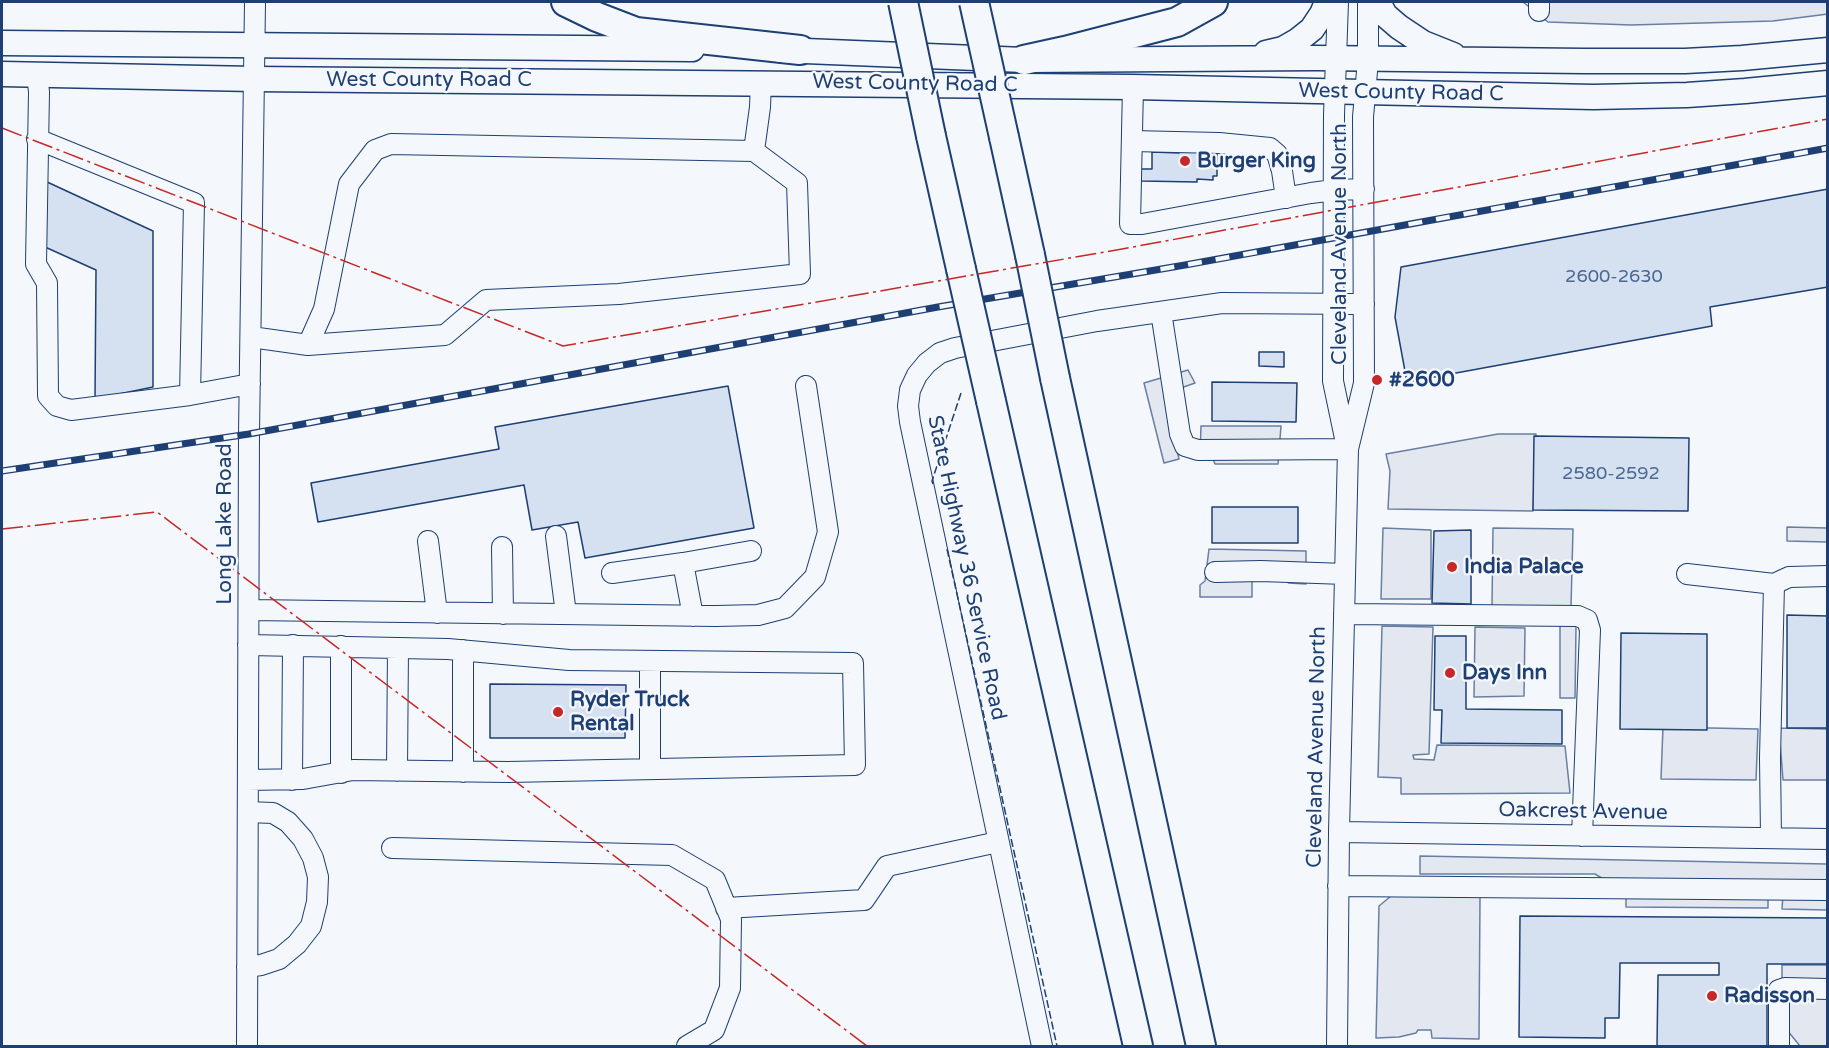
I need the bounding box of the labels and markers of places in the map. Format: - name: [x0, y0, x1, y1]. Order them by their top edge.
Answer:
- place label: Burger King: [1197, 148, 1316, 174]
- marker: Burger King: [1178, 154, 1192, 168]
- place label: #2600: [1389, 367, 1455, 393]
- marker: #2600: [1370, 373, 1384, 387]
- place label: India Palace: [1464, 554, 1584, 580]
- marker: India Palace: [1445, 560, 1459, 574]
- place label: Days Inn: [1462, 660, 1547, 686]
- marker: Days Inn: [1443, 666, 1457, 680]
- place label: Ryder Truck Rental: [570, 687, 690, 737]
- marker: Ryder Truck Rental: [551, 705, 565, 719]
- place label: Radisson: [1724, 983, 1815, 1009]
- marker: Radisson: [1705, 989, 1719, 1003]

